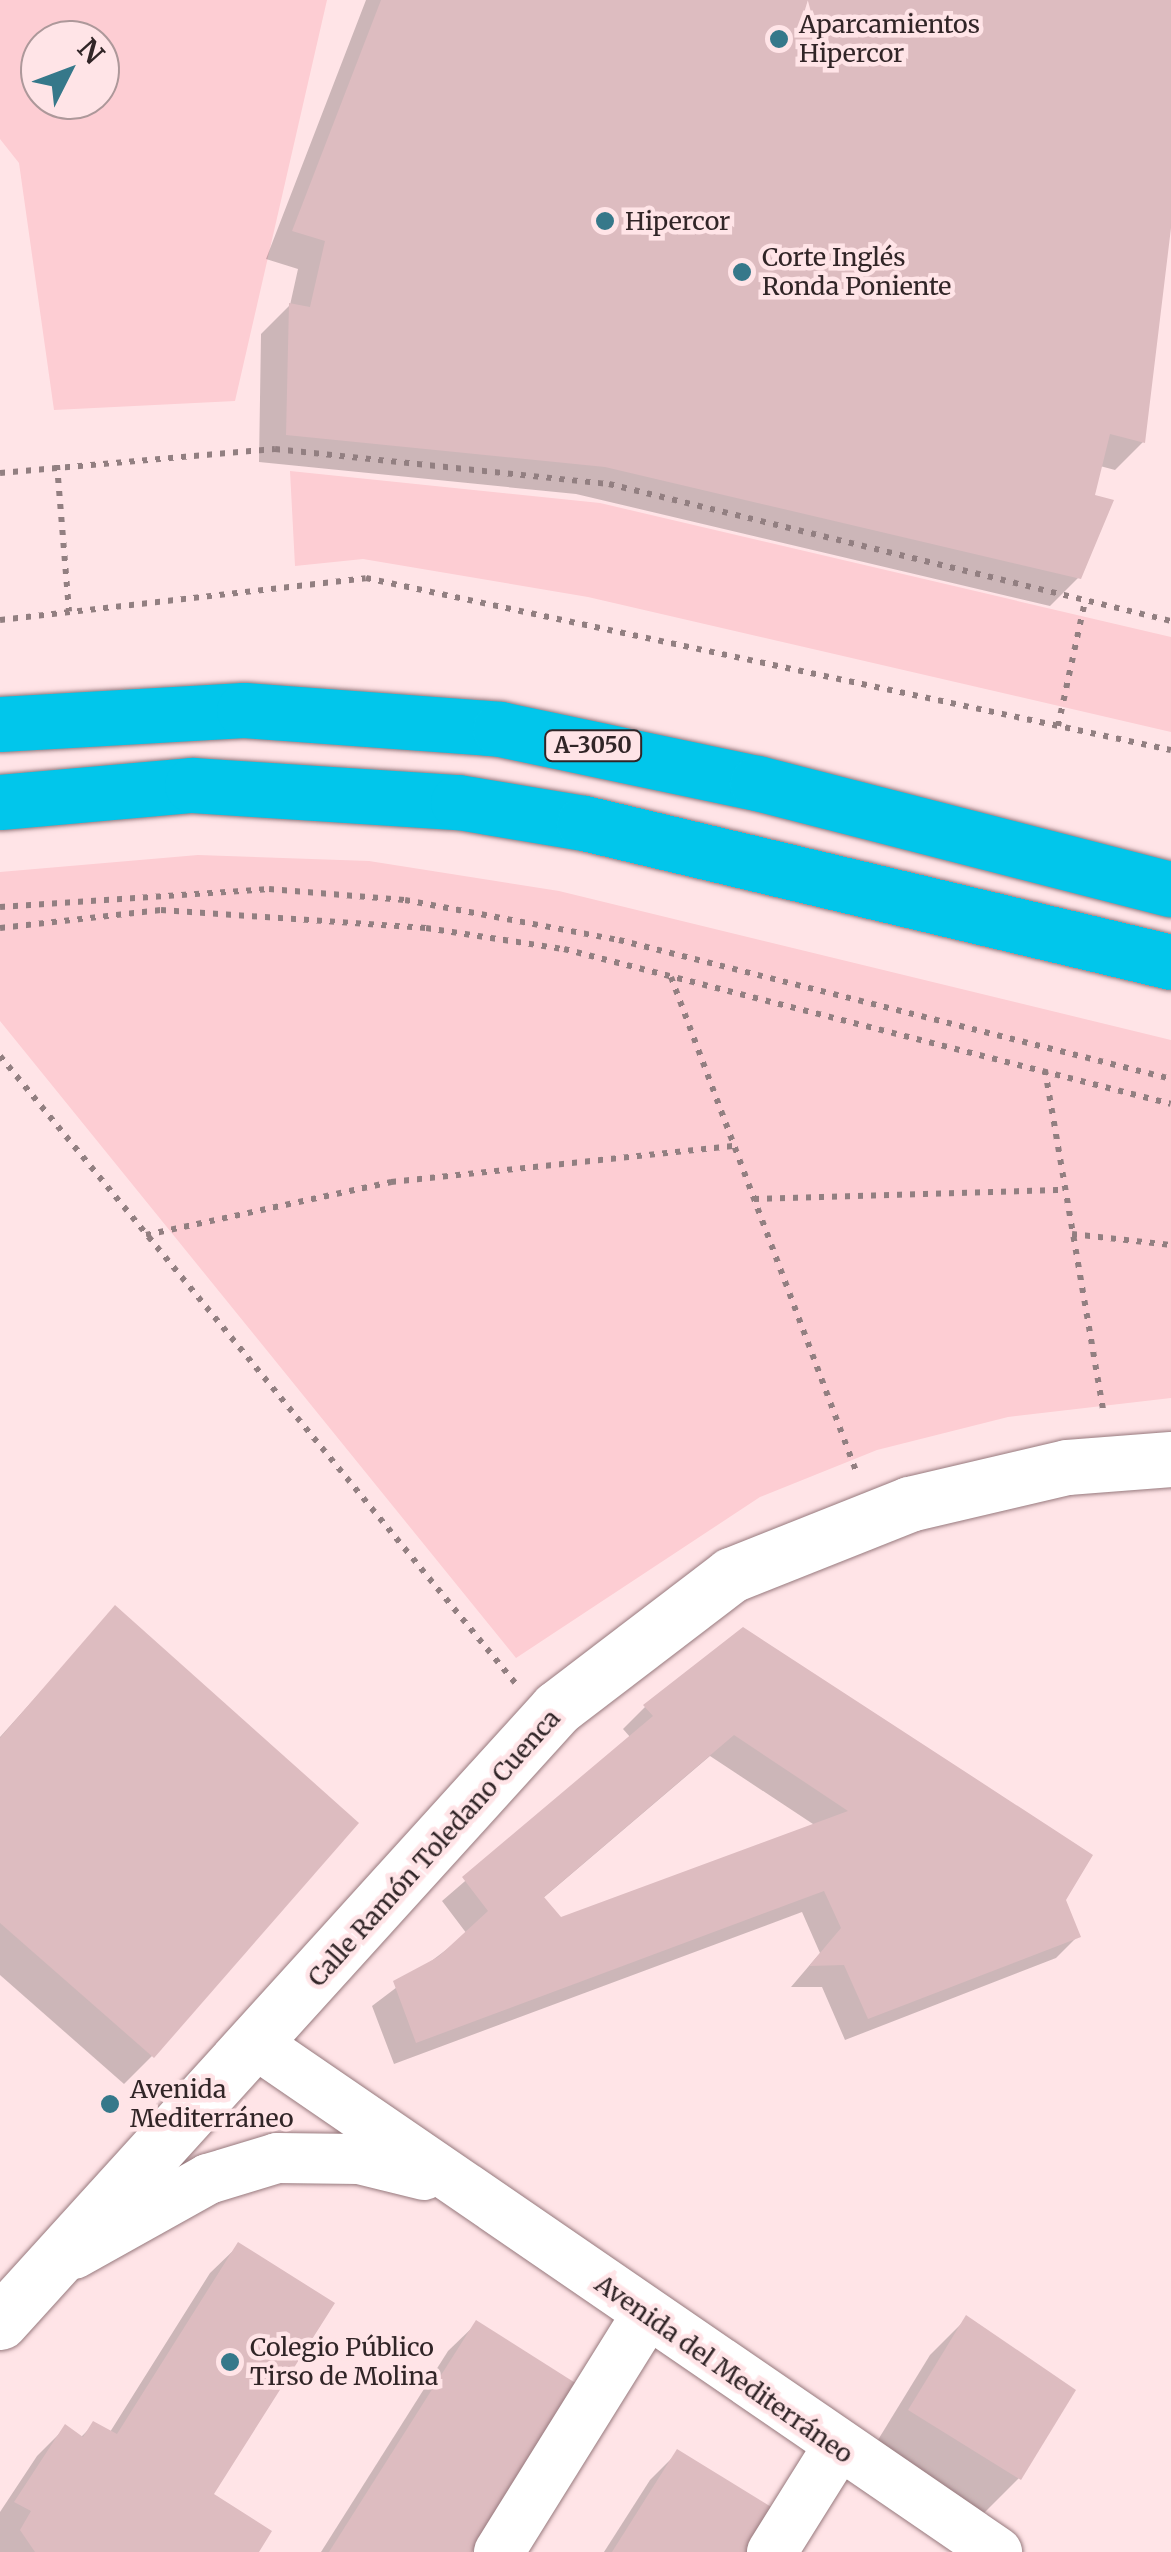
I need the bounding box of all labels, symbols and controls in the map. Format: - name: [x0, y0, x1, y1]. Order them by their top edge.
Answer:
- place label: Aparcamientos Hipercor: [799, 10, 980, 69]
- north arrow: [20, 20, 120, 120]
- marker: Aparcamientos Hipercor: [768, 28, 790, 50]
- text: N: [70, 31, 112, 72]
- place label: Hipercor: [625, 206, 730, 236]
- marker: Hipercor: [594, 210, 616, 232]
- place label: Corte Inglés Ronda Poniente: [762, 243, 951, 302]
- marker: Corte Inglés Ronda Poniente: [731, 261, 753, 283]
- road number: A-3050: [543, 729, 643, 763]
- street label: Calle Ramón Toledano Cuenca: [302, 1703, 566, 1993]
- place label: Avenida Mediterráneo: [130, 2075, 293, 2134]
- marker: Avenida Mediterráneo: [99, 2093, 121, 2115]
- street label: Avenida del Mediterráneo: [589, 2268, 859, 2470]
- place label: Colegio Público Tirso de Molina: [250, 2333, 438, 2392]
- marker: Colegio Público Tirso de Molina: [219, 2351, 241, 2373]

